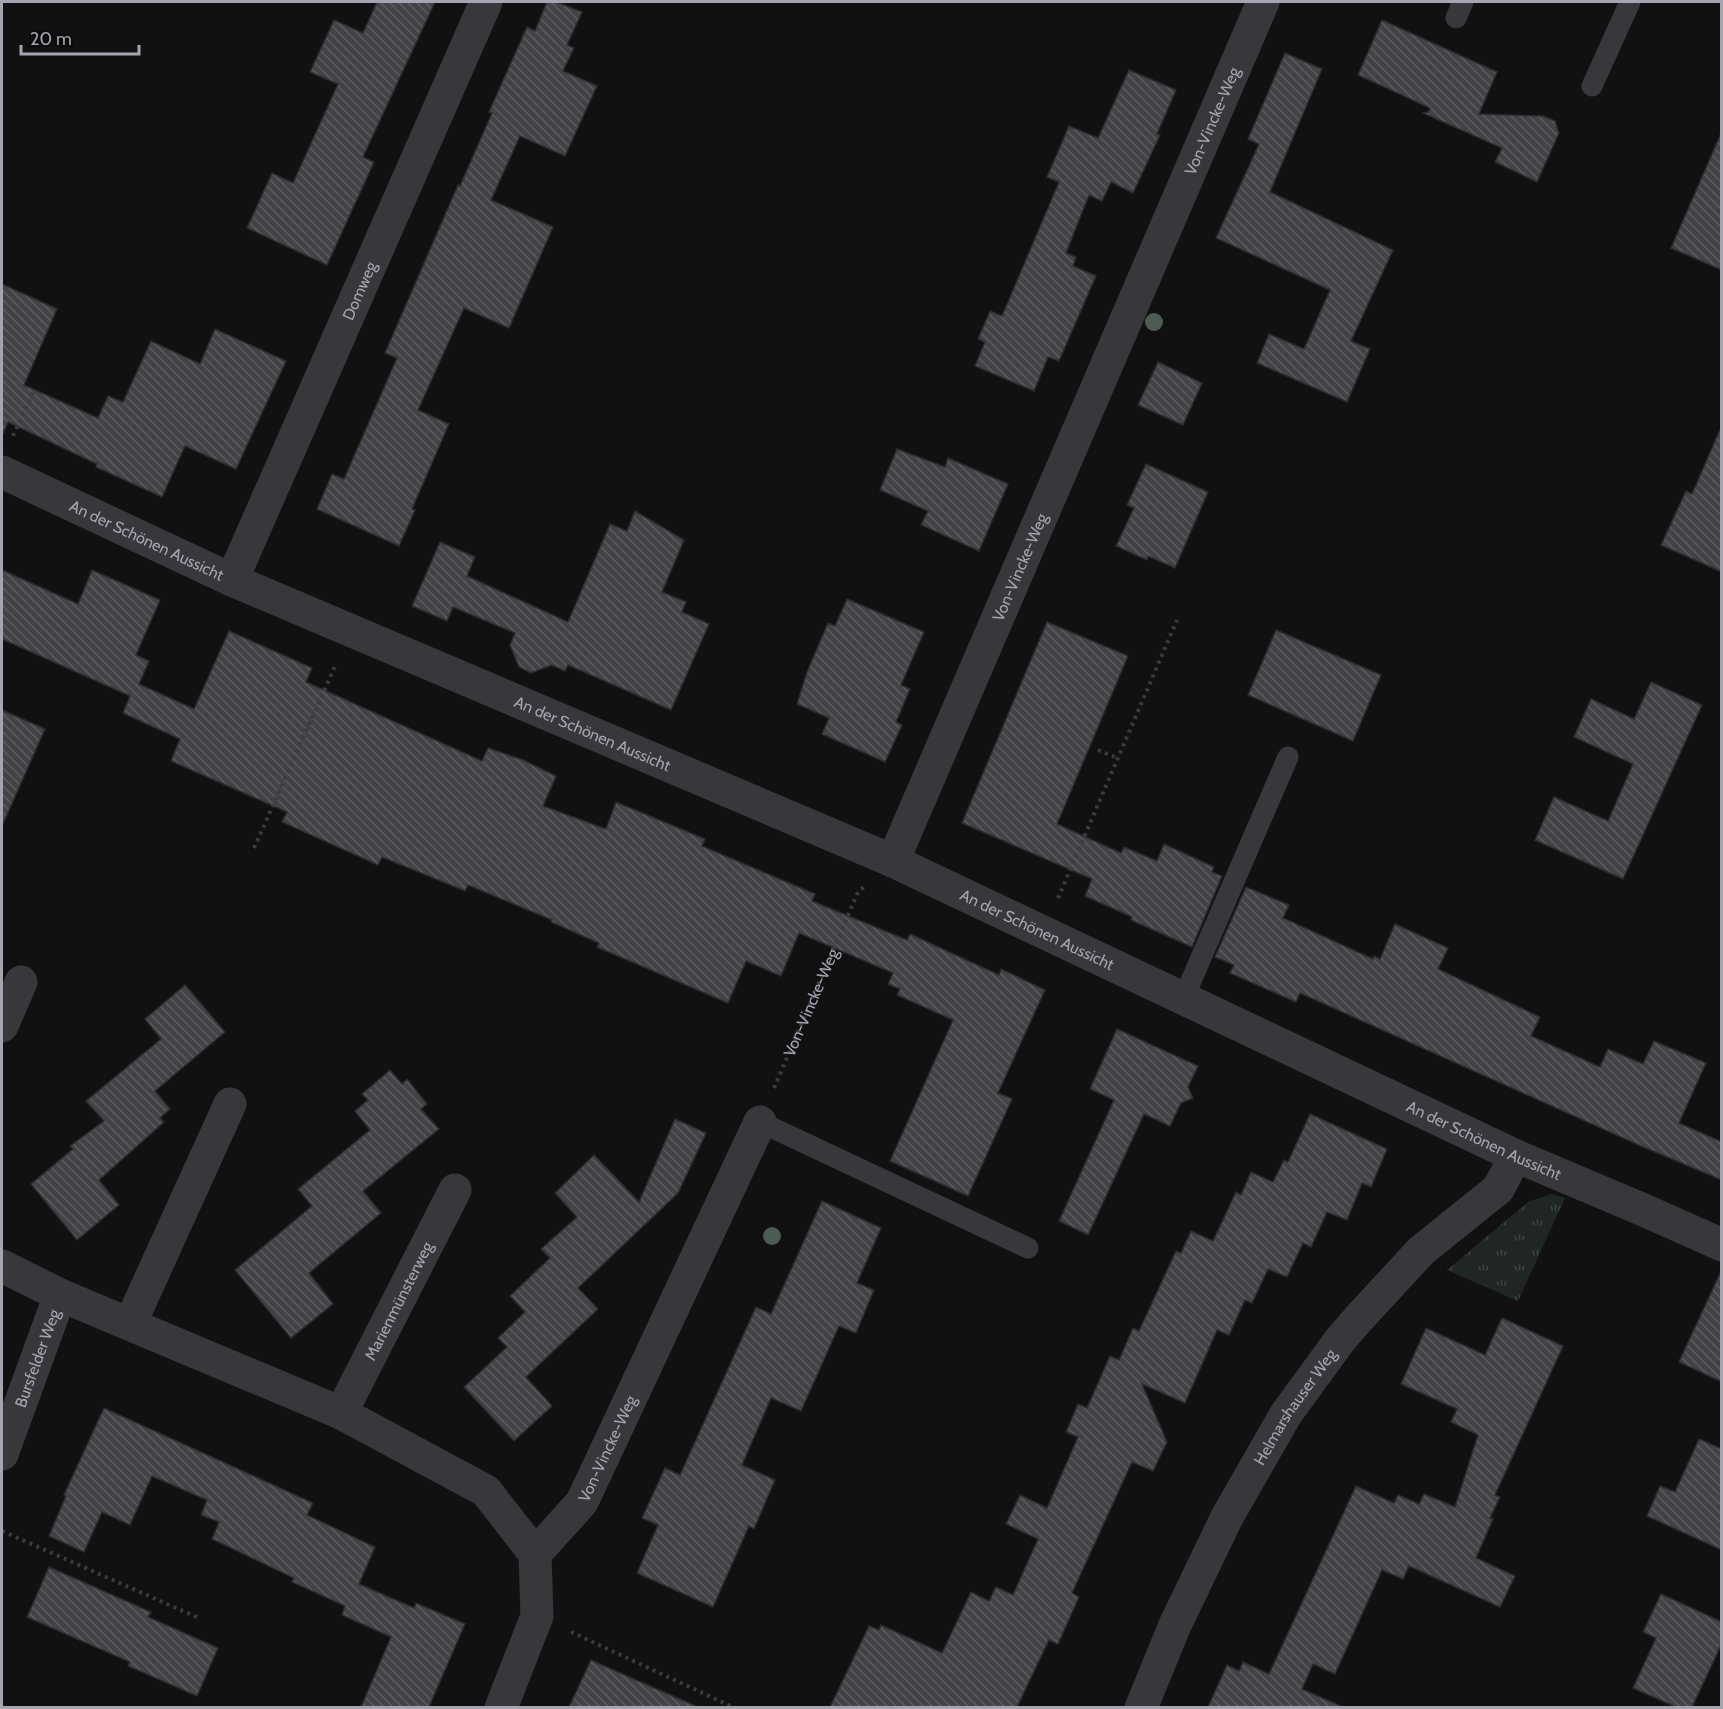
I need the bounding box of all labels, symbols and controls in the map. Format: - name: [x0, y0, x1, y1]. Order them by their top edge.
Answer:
- scale bar: [21, 18, 140, 56]
- text: 20 m: [30, 28, 72, 50]
- street label: Von-Vincke-Weg: [1181, 63, 1244, 178]
- street label: Domweg: [338, 258, 381, 323]
- street label: An der Schönen Aussicht: [67, 496, 227, 585]
- street label: Von-Vincke-Weg: [988, 510, 1052, 624]
- street label: An der Schönen Aussicht: [511, 692, 674, 776]
- street label: An der Schönen Aussicht: [957, 885, 1118, 975]
- street label: Von-Vincke-Weg: [780, 945, 843, 1060]
- street label: An der Schönen Aussicht: [1404, 1097, 1565, 1184]
- street label: Marienmünsterweg: [361, 1238, 437, 1363]
- street label: Bursfelder Weg: [11, 1306, 64, 1410]
- street label: Helmarshauser Weg: [1250, 1344, 1341, 1468]
- street label: Von-Vincke-Weg: [574, 1391, 641, 1505]

